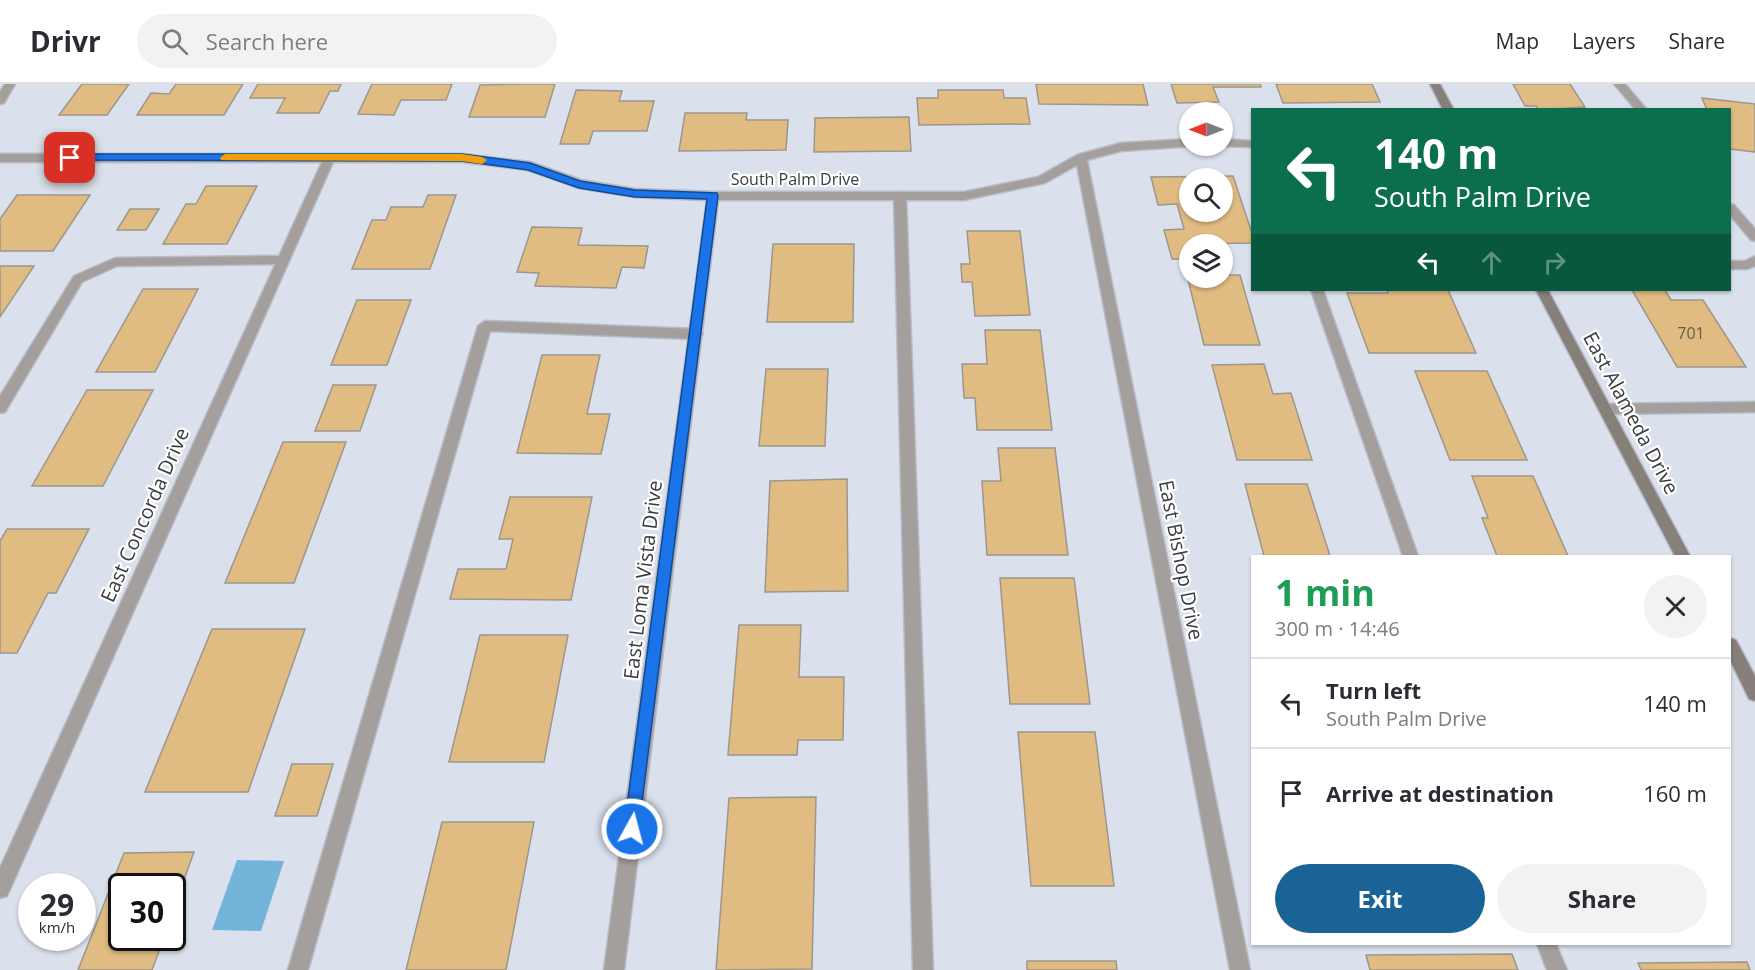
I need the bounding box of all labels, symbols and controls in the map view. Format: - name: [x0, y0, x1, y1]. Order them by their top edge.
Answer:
- search box: [137, 14, 557, 68]
- text: Drivr: [30, 22, 101, 60]
- icon: search: [158, 25, 191, 58]
- text: Search here: [206, 26, 328, 56]
- text: Map: [1496, 27, 1539, 55]
- text: Layers: [1572, 27, 1636, 55]
- text: Share: [1669, 27, 1725, 55]
- north arrow: [1179, 102, 1233, 156]
- map controls: [1179, 102, 1233, 288]
- text: 140 m: [1374, 124, 1498, 181]
- pin: [44, 132, 95, 183]
- icon: left: [1275, 132, 1353, 210]
- icon: arrive: [53, 141, 86, 174]
- street label: South Palm Drive: [731, 168, 859, 190]
- button: search: [1179, 168, 1233, 222]
- text: South Palm Drive: [1374, 178, 1591, 215]
- button: layers: [1179, 234, 1233, 288]
- icon: left: [1412, 246, 1445, 279]
- icon: ahead: [1475, 246, 1508, 279]
- icon: right: [1538, 246, 1571, 279]
- house number: 701: [1677, 322, 1705, 344]
- street label: East Alameda Drive: [1577, 327, 1686, 499]
- street label: East Concorda Drive: [94, 423, 195, 606]
- street label: East Bishop Drive: [1153, 478, 1210, 642]
- street label: East Loma Vista Drive: [617, 479, 668, 681]
- text: 1 min: [1275, 568, 1375, 617]
- button: close: [1644, 575, 1707, 638]
- text: 300 m · 14:46: [1275, 615, 1400, 642]
- text: Turn left: [1326, 675, 1421, 705]
- icon: left: [1275, 687, 1308, 720]
- text: 140 m: [1643, 688, 1707, 718]
- text: South Palm Drive: [1326, 705, 1487, 732]
- icon: arrive: [1275, 777, 1308, 810]
- text: Arrive at destination: [1326, 778, 1554, 808]
- text: 160 m: [1643, 778, 1707, 808]
- position arrow: [600, 797, 664, 861]
- button: Exit: [1275, 864, 1485, 933]
- button: Share: [1497, 864, 1707, 933]
- speed limit sign: 30: [108, 873, 186, 951]
- text: 29: [40, 884, 74, 925]
- text: km/h: [39, 917, 75, 937]

